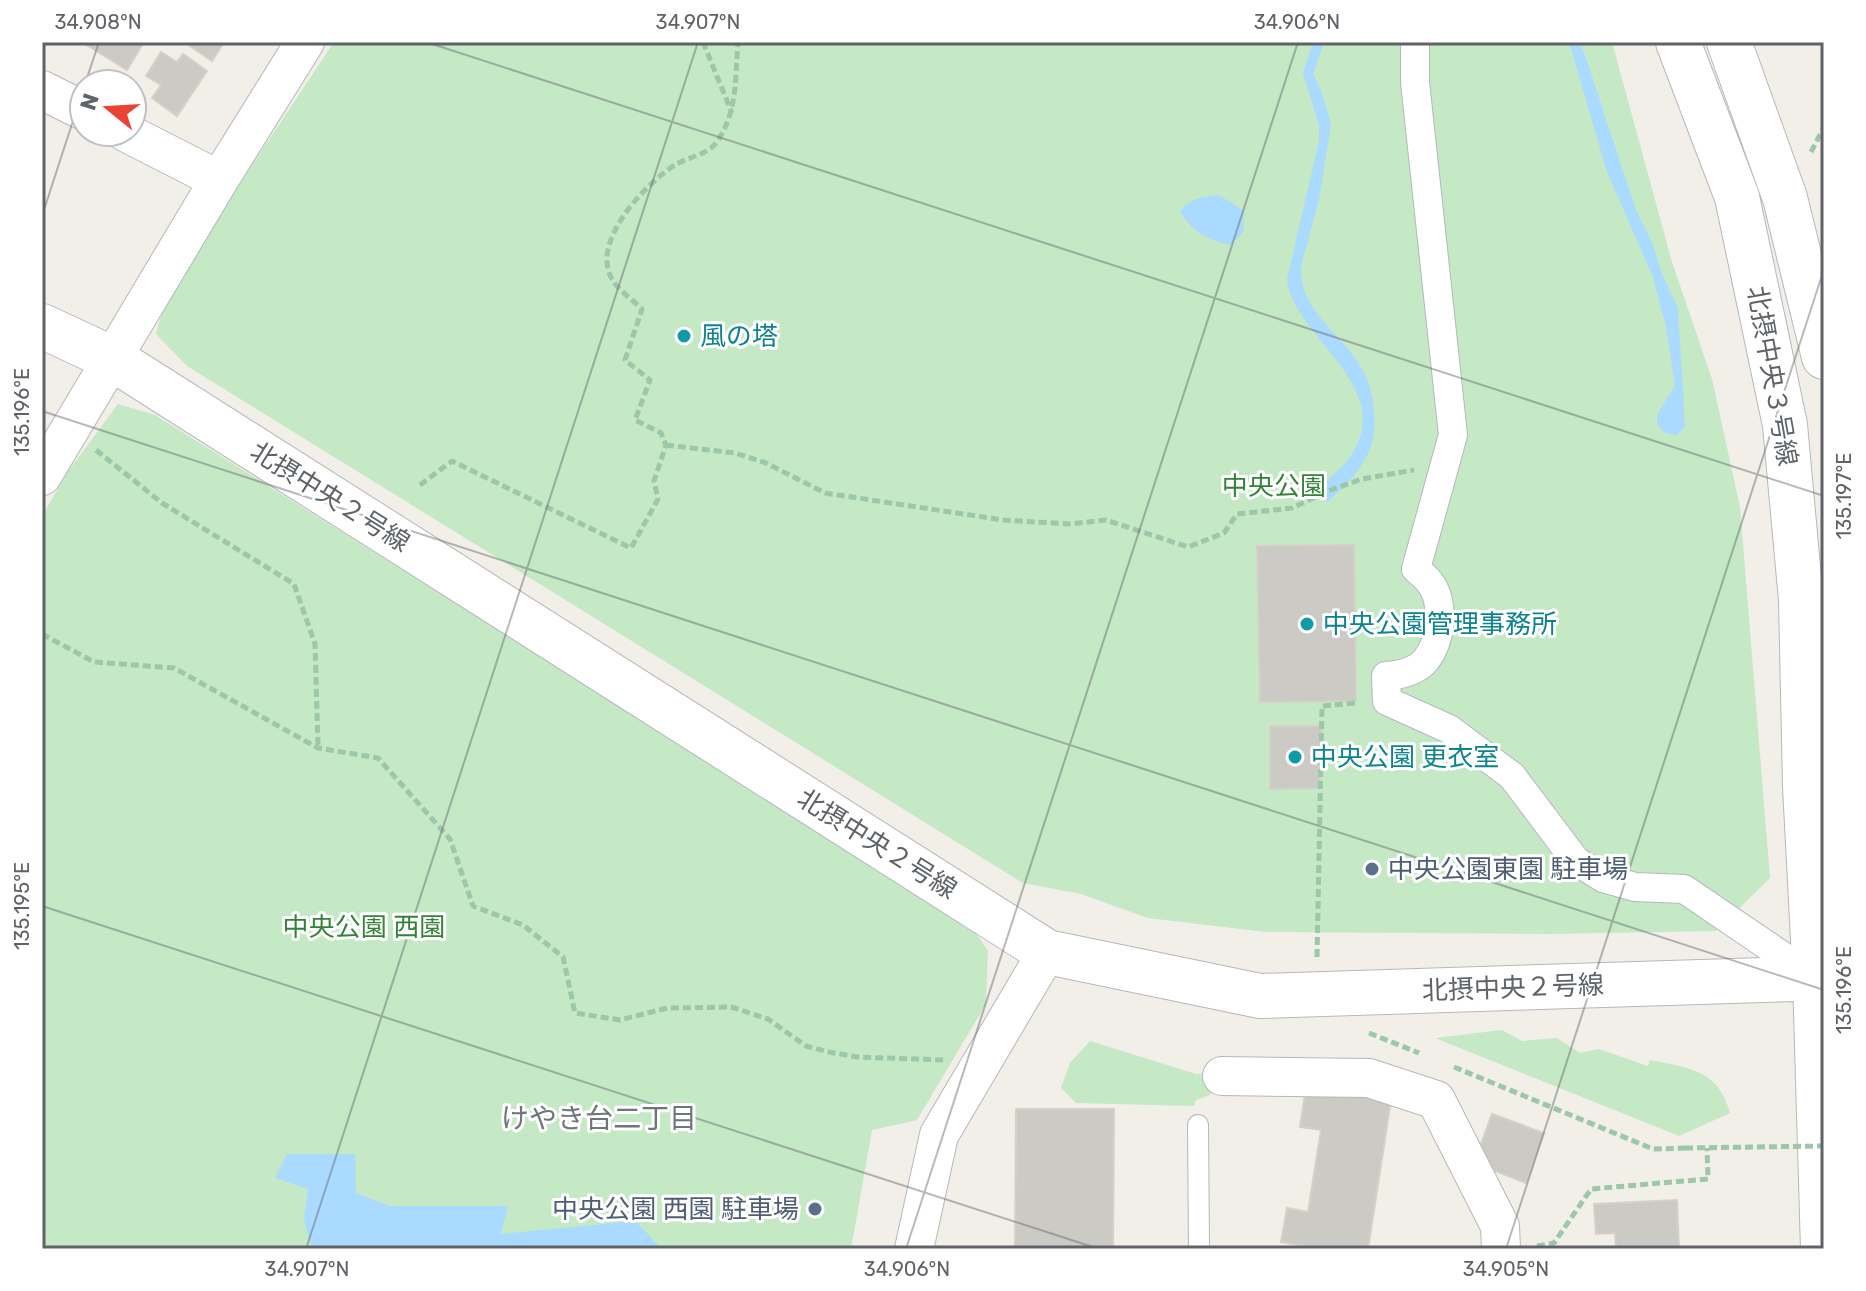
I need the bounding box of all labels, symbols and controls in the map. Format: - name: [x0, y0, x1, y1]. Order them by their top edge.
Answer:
- text: 34.908°N: [54, 10, 142, 34]
- text: 34.907°N: [656, 10, 740, 34]
- text: 34.906°N: [1254, 10, 1340, 34]
- north arrow: [68, 68, 148, 148]
- text: N: [74, 90, 105, 114]
- street label: 北摂中央３号線: [1741, 284, 1803, 468]
- place label: 風の塔: [700, 321, 778, 352]
- marker: 風の塔: [675, 327, 693, 345]
- text: 135.196°E: [10, 368, 34, 456]
- street label: 北摂中央２号線: [245, 436, 415, 558]
- text: 135.197°E: [1832, 453, 1856, 539]
- park label: 中央公園: [1222, 471, 1326, 502]
- place label: 中央公園管理事務所: [1323, 609, 1557, 640]
- marker: 中央公園管理事務所: [1298, 615, 1316, 633]
- place label: 中央公園 更衣室: [1311, 742, 1499, 773]
- marker: 中央公園 更衣室: [1286, 748, 1304, 766]
- street label: 北摂中央２号線: [792, 783, 962, 905]
- place label: 中央公園東園 駐車場: [1388, 854, 1628, 885]
- marker: 中央公園東園 駐車場: [1363, 860, 1381, 878]
- text: 135.195°E: [10, 862, 34, 950]
- park label: 中央公園 西園: [283, 912, 445, 943]
- text: 135.196°E: [1832, 946, 1856, 1034]
- street label: 北摂中央２号線: [1422, 969, 1604, 1007]
- district label: けやき台二丁目: [501, 1102, 697, 1135]
- place label: 中央公園 西園 駐車場: [552, 1194, 799, 1225]
- marker: 中央公園 西園 駐車場: [806, 1200, 824, 1218]
- text: 34.907°N: [265, 1257, 349, 1281]
- text: 34.906°N: [864, 1257, 950, 1281]
- text: 34.905°N: [1463, 1257, 1549, 1281]

